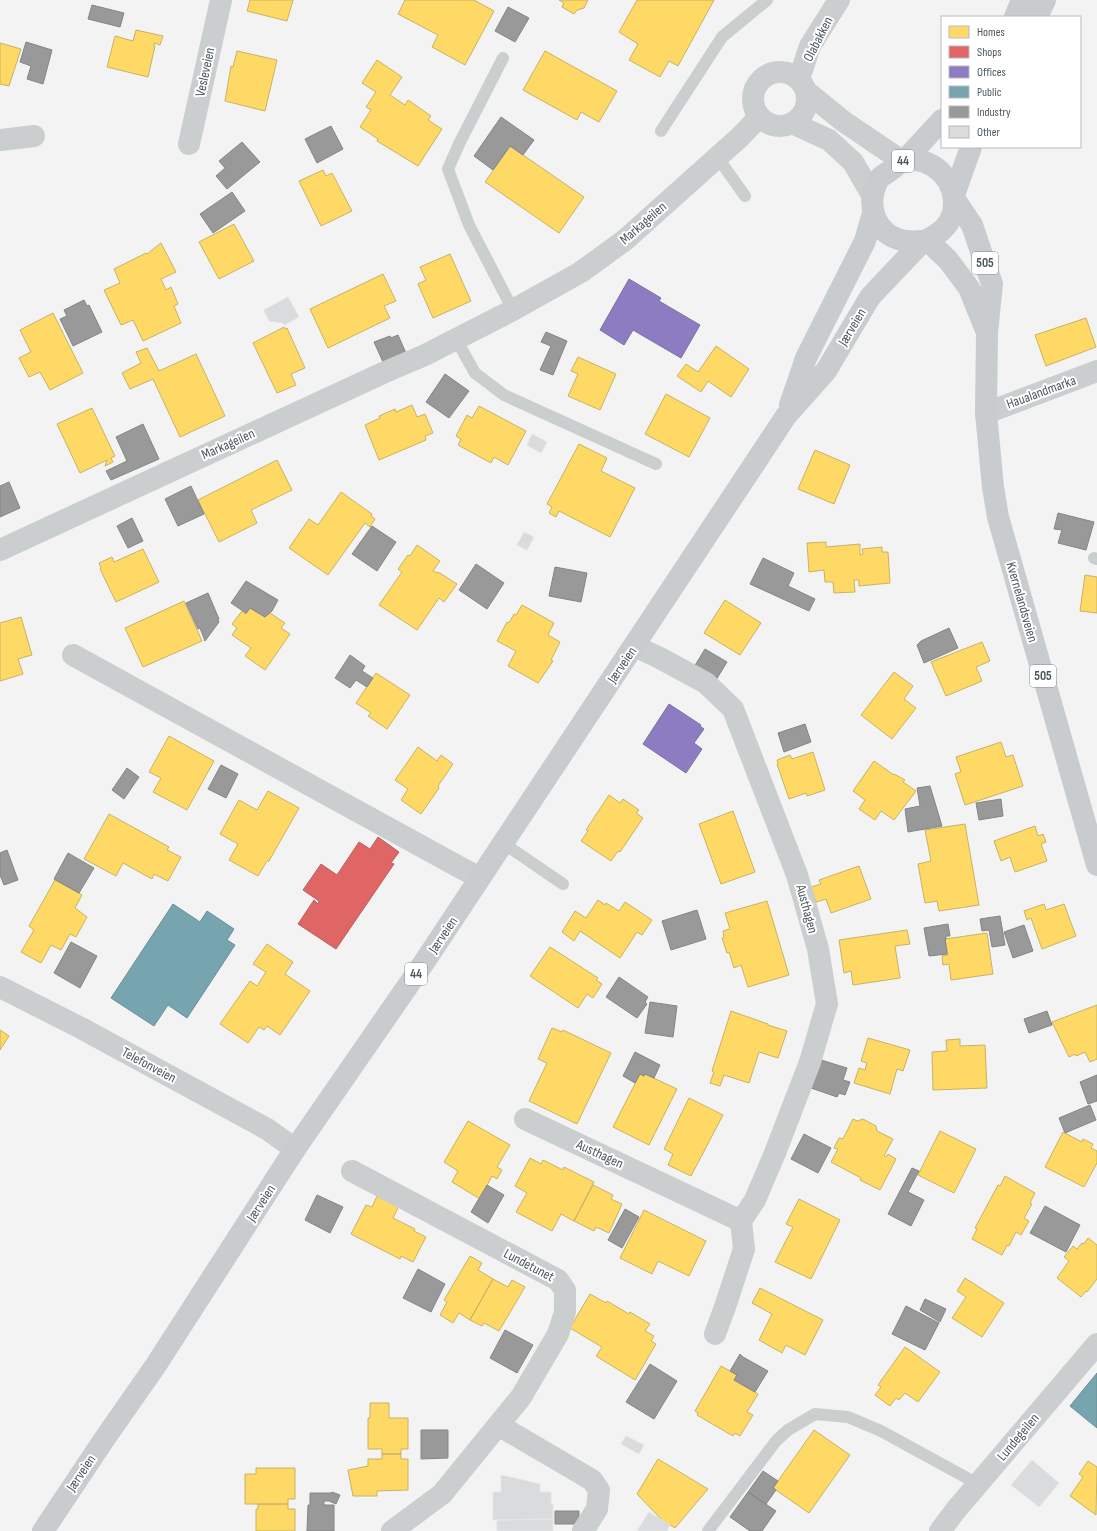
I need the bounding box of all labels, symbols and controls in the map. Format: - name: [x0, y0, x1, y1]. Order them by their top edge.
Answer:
- street label: Olabakken: [799, 14, 837, 64]
- legend: [941, 16, 1081, 148]
- text: Homes: [977, 25, 1005, 40]
- text: Shops: [977, 45, 1002, 60]
- street label: Vesleveien: [192, 46, 218, 98]
- text: Offices: [977, 65, 1006, 80]
- text: Public: [977, 85, 1002, 100]
- text: Industry: [977, 105, 1011, 120]
- text: Other: [977, 125, 1001, 140]
- road number: 44: [892, 150, 914, 172]
- street label: Markageilen: [616, 198, 670, 248]
- road number: 505: [972, 252, 998, 274]
- street label: Jærveien: [834, 305, 870, 350]
- street label: Haualandmarka: [1004, 372, 1078, 412]
- street label: Markageilen: [199, 425, 257, 463]
- street label: Kvernelandsveien: [1002, 560, 1042, 644]
- street label: Jærveien: [603, 643, 640, 687]
- road number: 505: [1030, 665, 1056, 687]
- street label: Austhagen: [792, 882, 822, 935]
- street label: Jærveien: [424, 913, 461, 957]
- road number: 44: [405, 963, 427, 985]
- street label: Telefonveien: [119, 1044, 179, 1086]
- street label: Austhagen: [573, 1135, 626, 1172]
- street label: Jærveien: [242, 1181, 279, 1225]
- street label: Lundetunet: [501, 1245, 557, 1285]
- street label: Lundegeilen: [993, 1410, 1043, 1464]
- street label: Jærveien: [62, 1451, 99, 1495]

